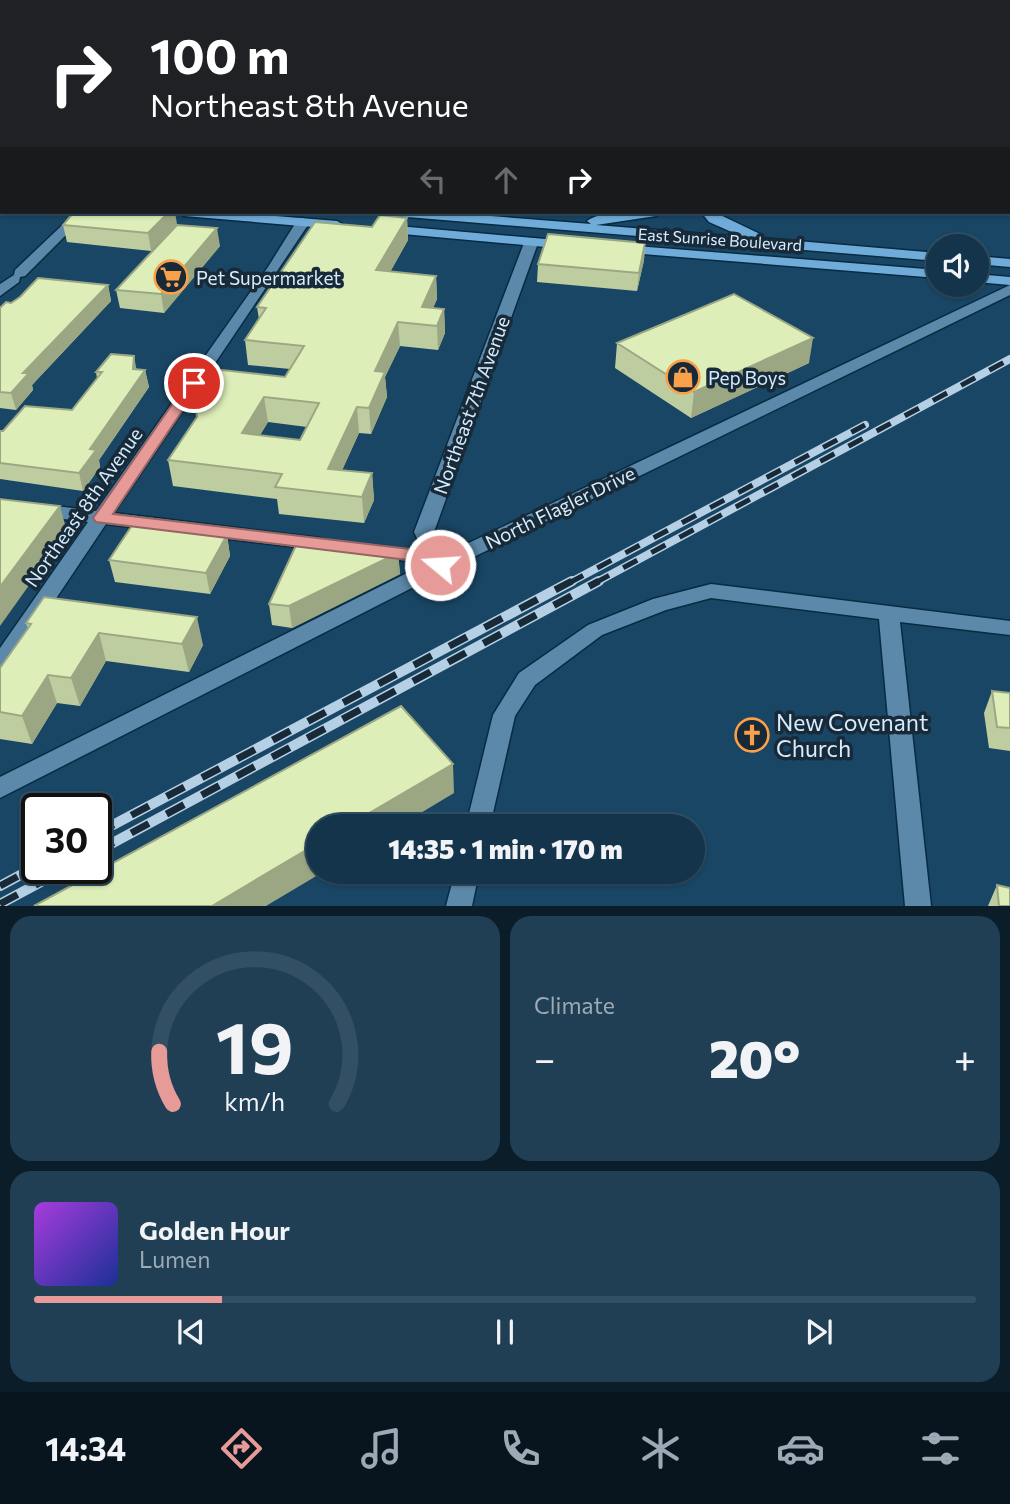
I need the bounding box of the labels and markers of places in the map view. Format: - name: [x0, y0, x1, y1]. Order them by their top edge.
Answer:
- supermarket icon: Pet Supermarket: [152, 258, 190, 296]
- place label: Pet Supermarket: [196, 266, 341, 289]
- pin: [164, 353, 224, 413]
- shop icon: Pep Boys: [664, 358, 702, 396]
- place label: Pep Boys: [708, 366, 786, 389]
- place label: New Covenant Church: [776, 708, 928, 762]
- church icon: New Covenant Church: [733, 716, 771, 754]

